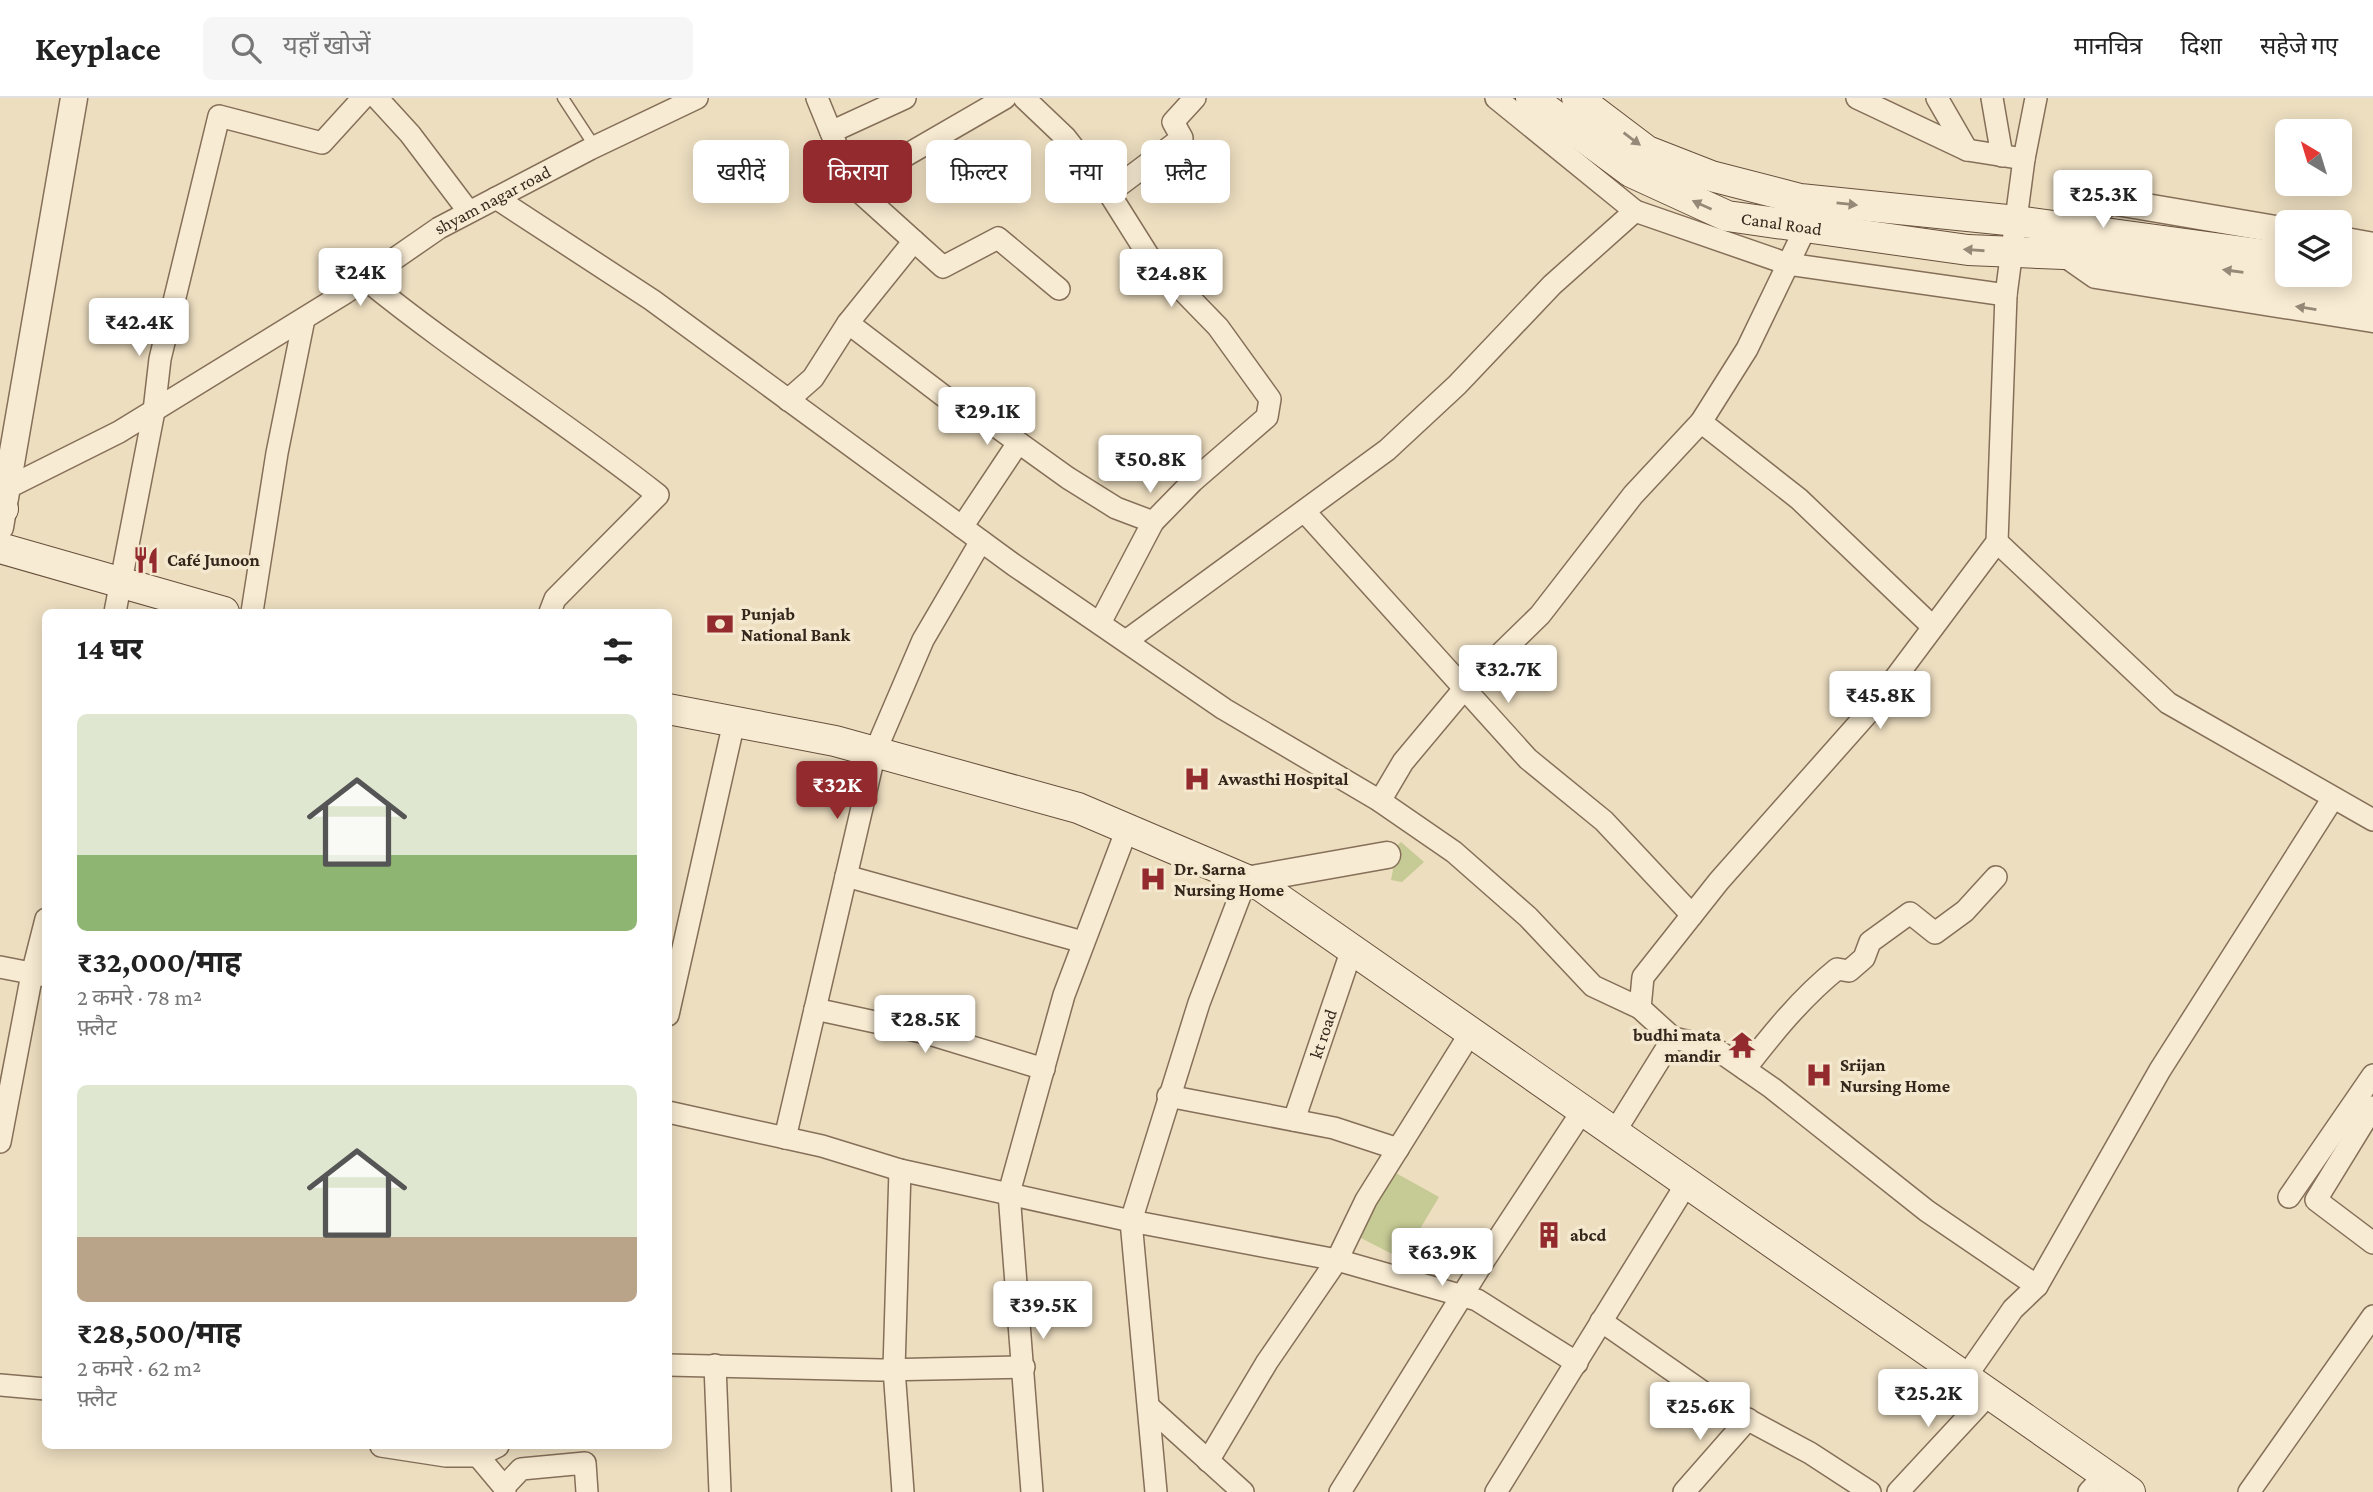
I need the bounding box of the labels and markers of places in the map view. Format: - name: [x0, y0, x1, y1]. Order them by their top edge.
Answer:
- pin: ₹25.3K: [2046, 170, 2160, 230]
- pin: ₹24K: [319, 248, 401, 308]
- pin: ₹24.8K: [1114, 250, 1228, 309]
- pin: ₹42.4K: [82, 299, 196, 358]
- pin: ₹29.1K: [930, 388, 1044, 447]
- pin: ₹50.8K: [1093, 436, 1207, 495]
- restaurant icon: Café Junoon: [131, 545, 161, 575]
- place label: Café Junoon: [167, 550, 260, 570]
- place label: Punjab National Bank: [741, 604, 850, 645]
- bank icon: Punjab National Bank: [705, 609, 735, 639]
- pin: ₹32.7K: [1451, 646, 1565, 705]
- pin: ₹45.8K: [1823, 672, 1937, 731]
- pin: ₹32K: [796, 762, 878, 821]
- hospital icon: Awasthi Hospital: [1182, 764, 1212, 794]
- place label: Awasthi Hospital: [1217, 769, 1349, 789]
- place label: Dr. Sarna Nursing Home: [1174, 859, 1284, 900]
- hospital icon: Dr. Sarna Nursing Home: [1138, 864, 1168, 894]
- pin: ₹28.5K: [868, 996, 982, 1055]
- place label: budhi mata mandir: [1632, 1025, 1721, 1066]
- temple icon: budhi mata mandir: [1727, 1030, 1757, 1060]
- place label: Srijan Nursing Home: [1840, 1055, 1950, 1096]
- hospital icon: Srijan Nursing Home: [1804, 1060, 1834, 1090]
- building icon: abcd: [1534, 1220, 1564, 1250]
- place label: abcd: [1570, 1225, 1607, 1245]
- pin: ₹63.9K: [1385, 1228, 1499, 1288]
- pin: ₹39.5K: [986, 1282, 1100, 1341]
- pin: ₹25.2K: [1871, 1370, 1985, 1429]
- pin: ₹25.6K: [1643, 1382, 1757, 1442]

